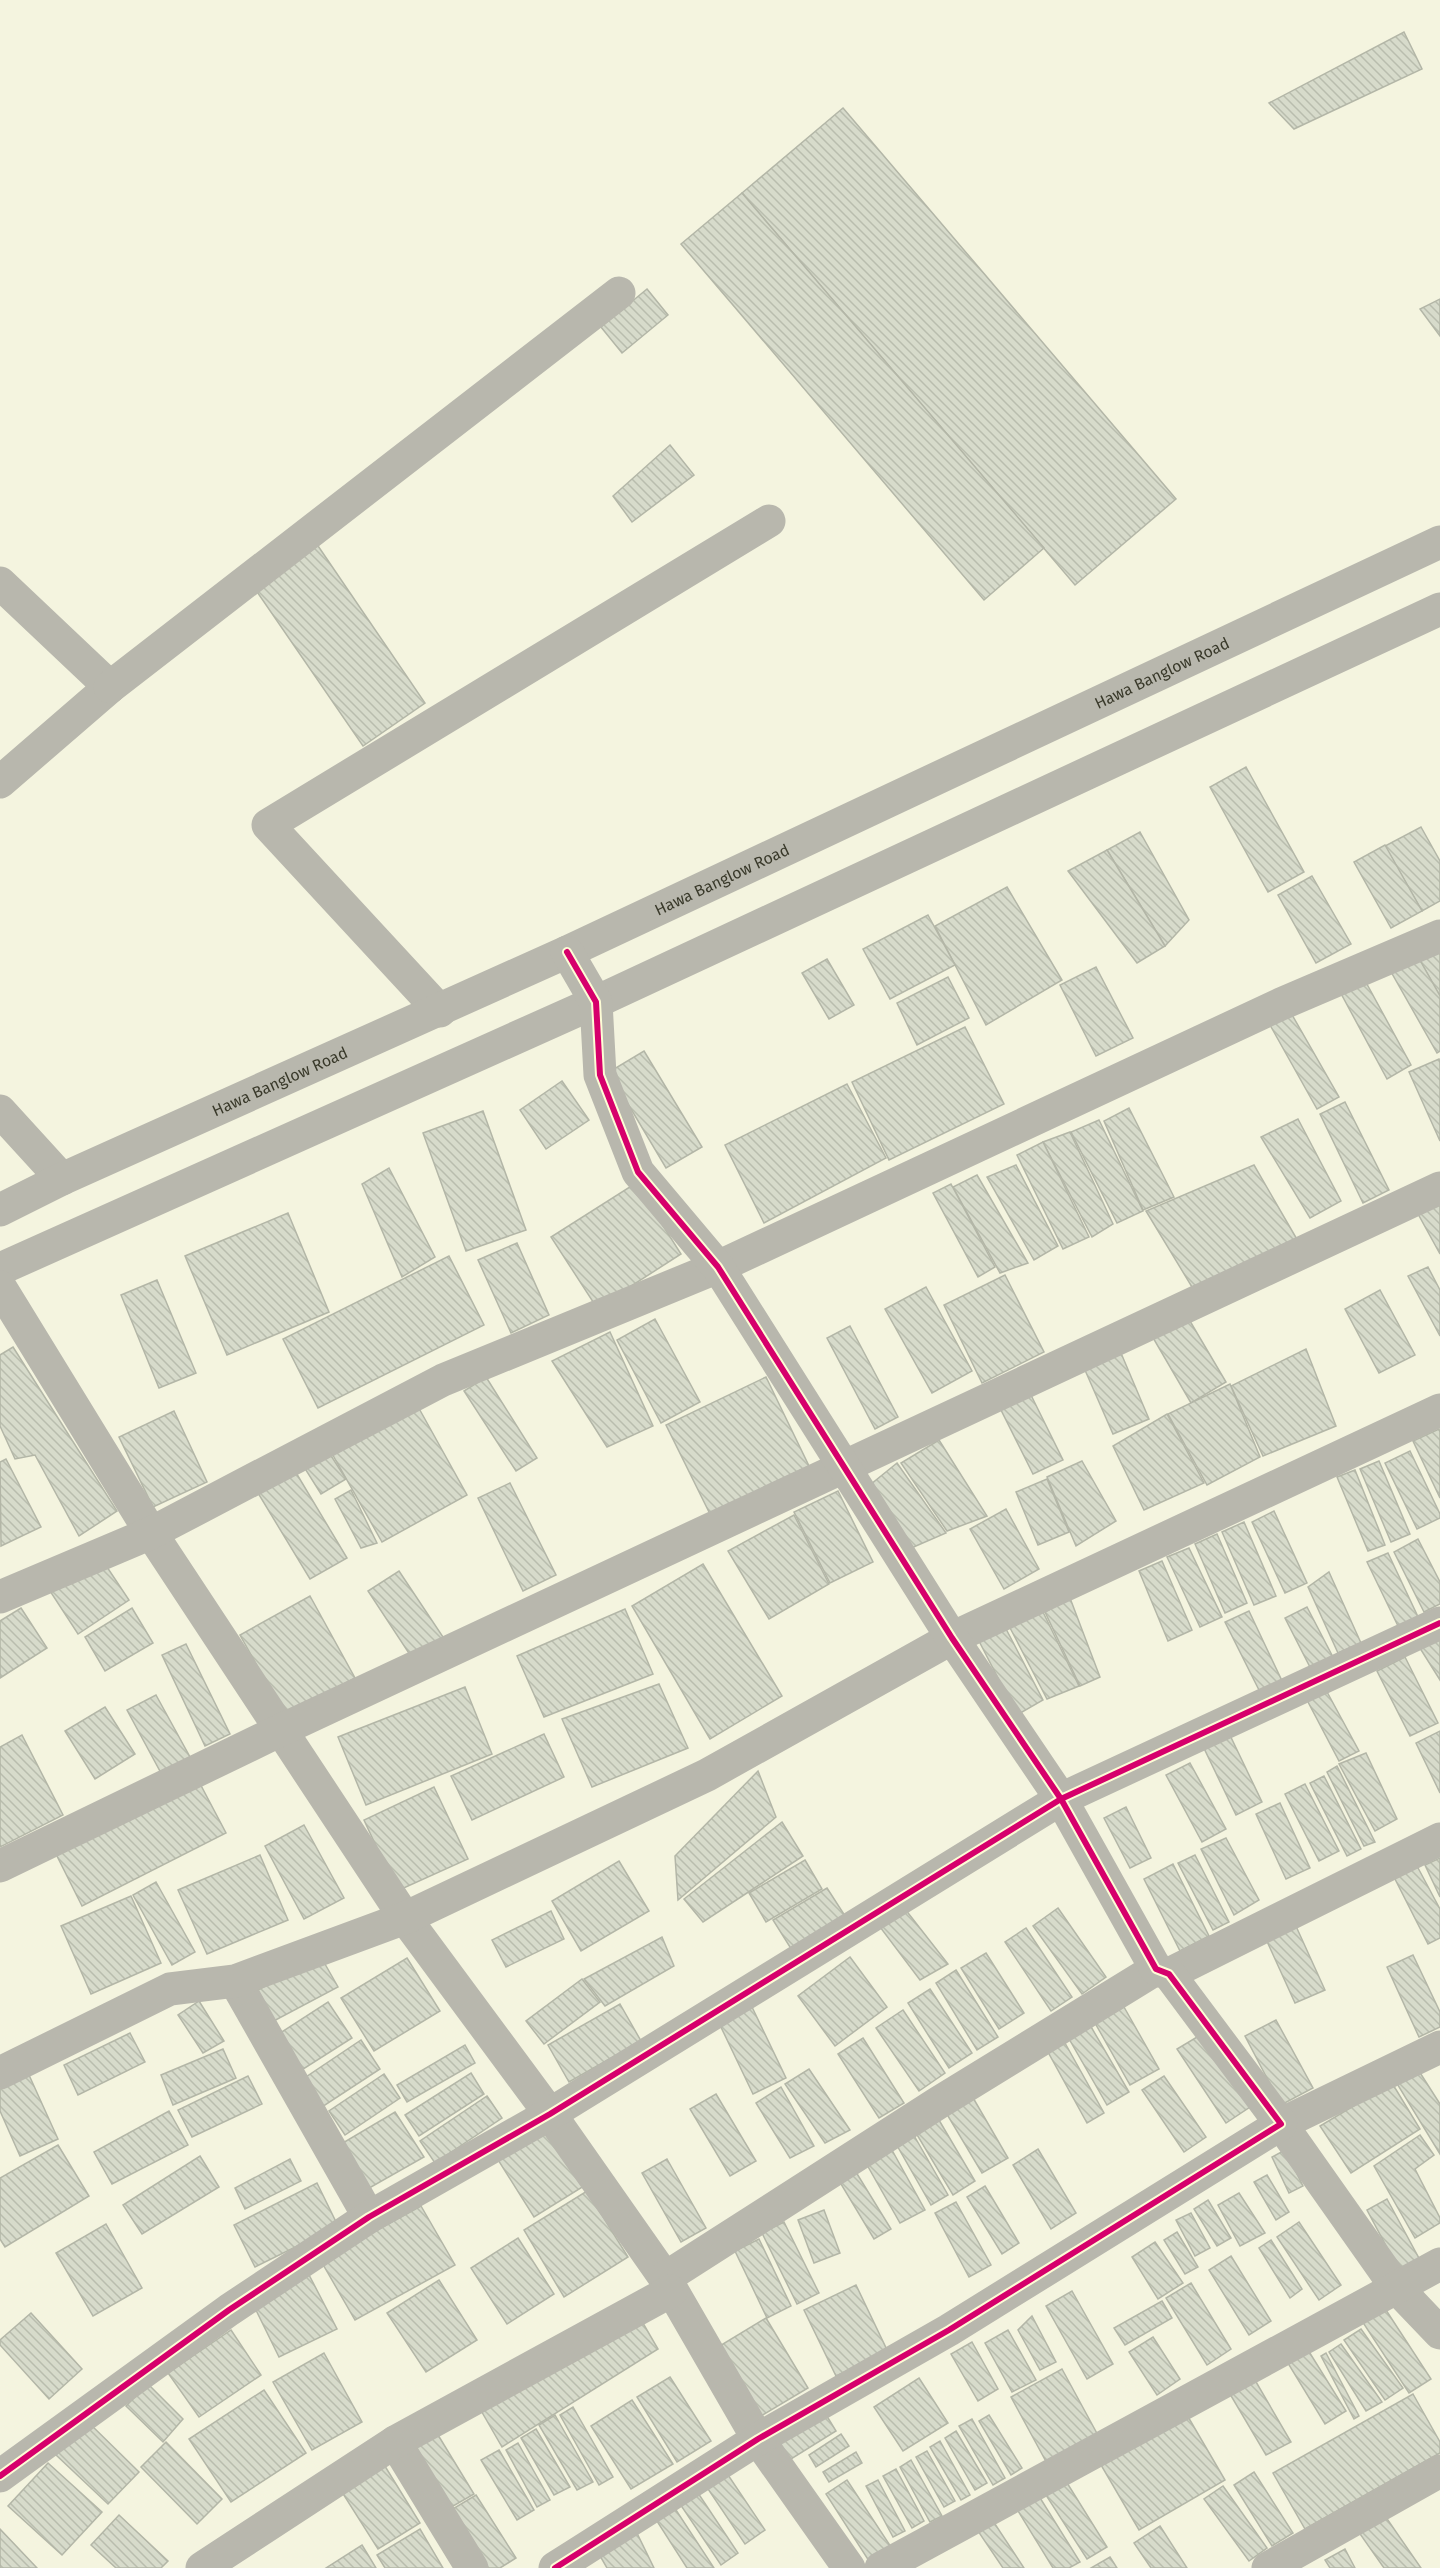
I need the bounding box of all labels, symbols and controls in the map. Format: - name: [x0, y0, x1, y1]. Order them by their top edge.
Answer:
- street label: Hawa Banglow Road: [1092, 633, 1232, 713]
- street label: Hawa Banglow Road: [652, 840, 792, 920]
- street label: Hawa Banglow Road: [209, 1043, 351, 1120]

